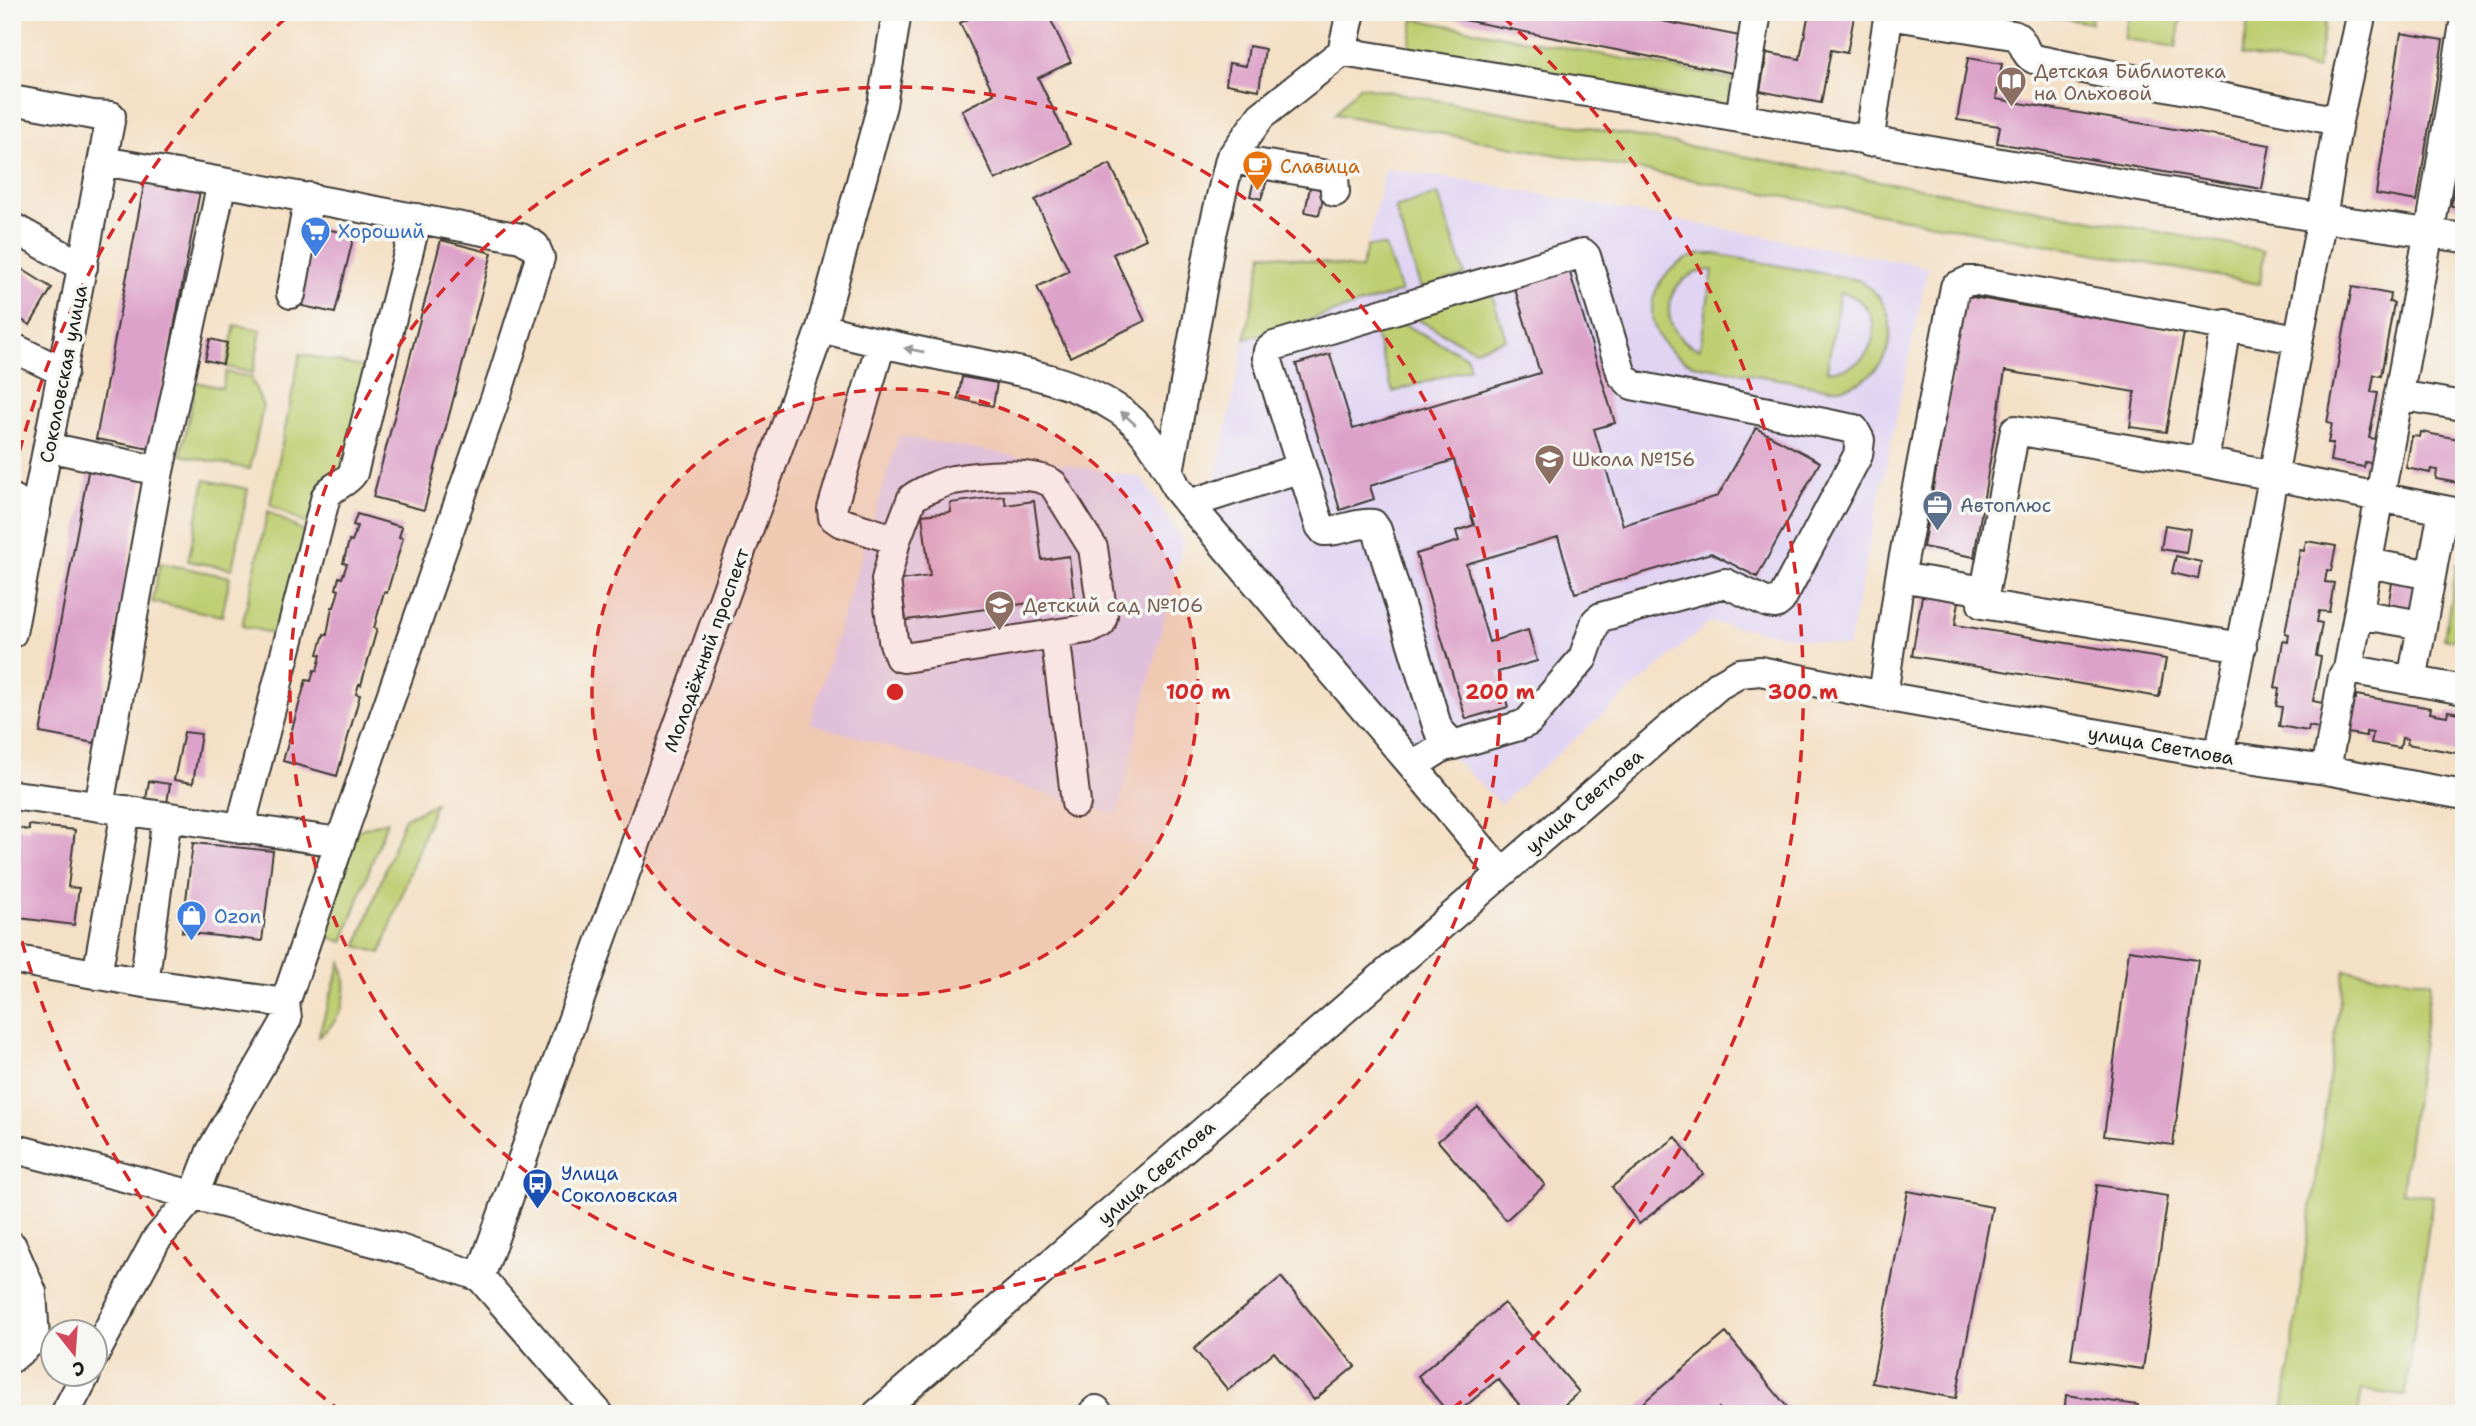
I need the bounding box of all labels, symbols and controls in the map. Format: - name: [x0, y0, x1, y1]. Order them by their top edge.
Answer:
- place label: Детская Библиотека на Ольховой: [2034, 59, 2226, 106]
- library icon: Детская Библиотека на Ольховой: [1994, 65, 2028, 109]
- cafe icon: Славица: [1240, 149, 1274, 193]
- place label: Славица: [1280, 154, 1360, 179]
- supermarket icon: Хороший: [298, 214, 332, 258]
- place label: Хороший: [338, 219, 425, 244]
- street label: Соколовская улица: [34, 283, 93, 465]
- one-way arrow: [903, 344, 925, 355]
- one-way arrow: [1119, 410, 1137, 426]
- school or university icon: Школа №156: [1532, 442, 1566, 486]
- place label: Школа №156: [1572, 447, 1695, 472]
- office icon: Автоплюс: [1920, 488, 1954, 532]
- place label: Автоплюс: [1960, 493, 2051, 518]
- street label: Молодёжный проспект: [658, 544, 755, 756]
- school or university icon: Детский сад №106: [983, 588, 1017, 632]
- place label: Детский сад №106: [1023, 593, 1203, 618]
- text: 100 m: [1166, 678, 1230, 706]
- text: 200 m: [1465, 678, 1535, 706]
- text: 300 m: [1768, 678, 1838, 706]
- centre of rings: [883, 680, 907, 704]
- street label: улица Светлова: [2086, 720, 2236, 771]
- street label: улица Светлова: [1520, 743, 1649, 859]
- shop icon: Ozon: [174, 899, 208, 943]
- place label: Ozon: [214, 904, 261, 929]
- street label: улица Светлова: [1092, 1114, 1221, 1230]
- place label: Улица Соколовская: [561, 1161, 678, 1208]
- bus stop icon: Улица Соколовская: [521, 1167, 555, 1211]
- north arrow: [38, 1318, 108, 1388]
- text: С: [70, 1355, 88, 1382]

